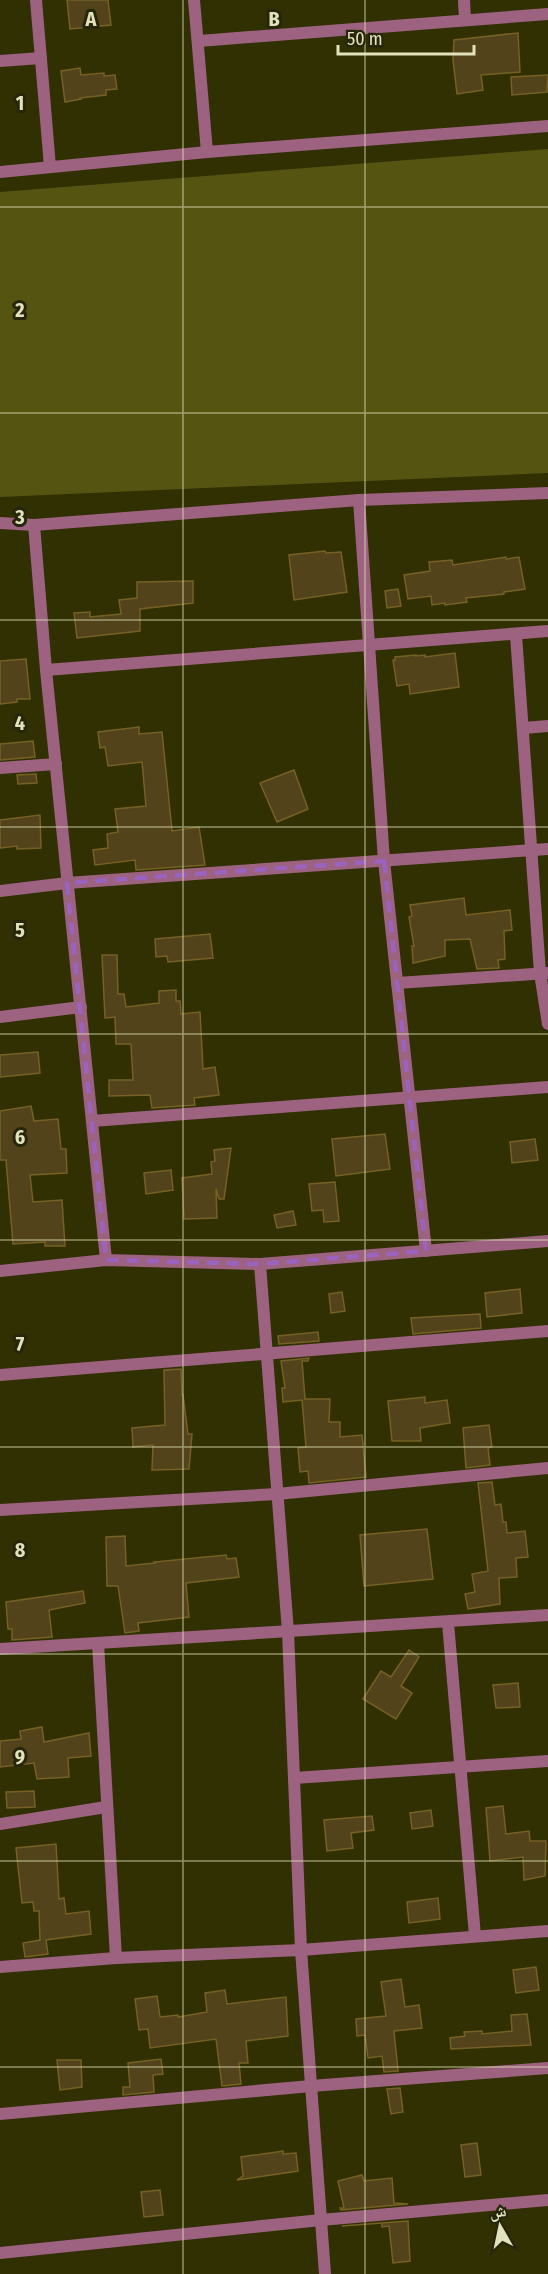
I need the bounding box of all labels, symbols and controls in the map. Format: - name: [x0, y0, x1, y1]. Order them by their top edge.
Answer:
- text: A: [85, 7, 98, 31]
- text: B: [268, 7, 280, 31]
- scale bar: [338, 18, 474, 56]
- text: 50 m: [347, 28, 383, 50]
- text: 1: [16, 91, 24, 115]
- text: 2: [14, 298, 25, 322]
- text: 3: [14, 505, 25, 529]
- text: 4: [15, 711, 25, 735]
- text: 5: [15, 918, 25, 942]
- text: 6: [15, 1125, 25, 1149]
- text: 7: [16, 1332, 25, 1356]
- text: 8: [15, 1538, 26, 1562]
- text: 9: [15, 1745, 25, 1769]
- north arrow: [470, 2196, 530, 2256]
- text: ش: [488, 2201, 508, 2222]

